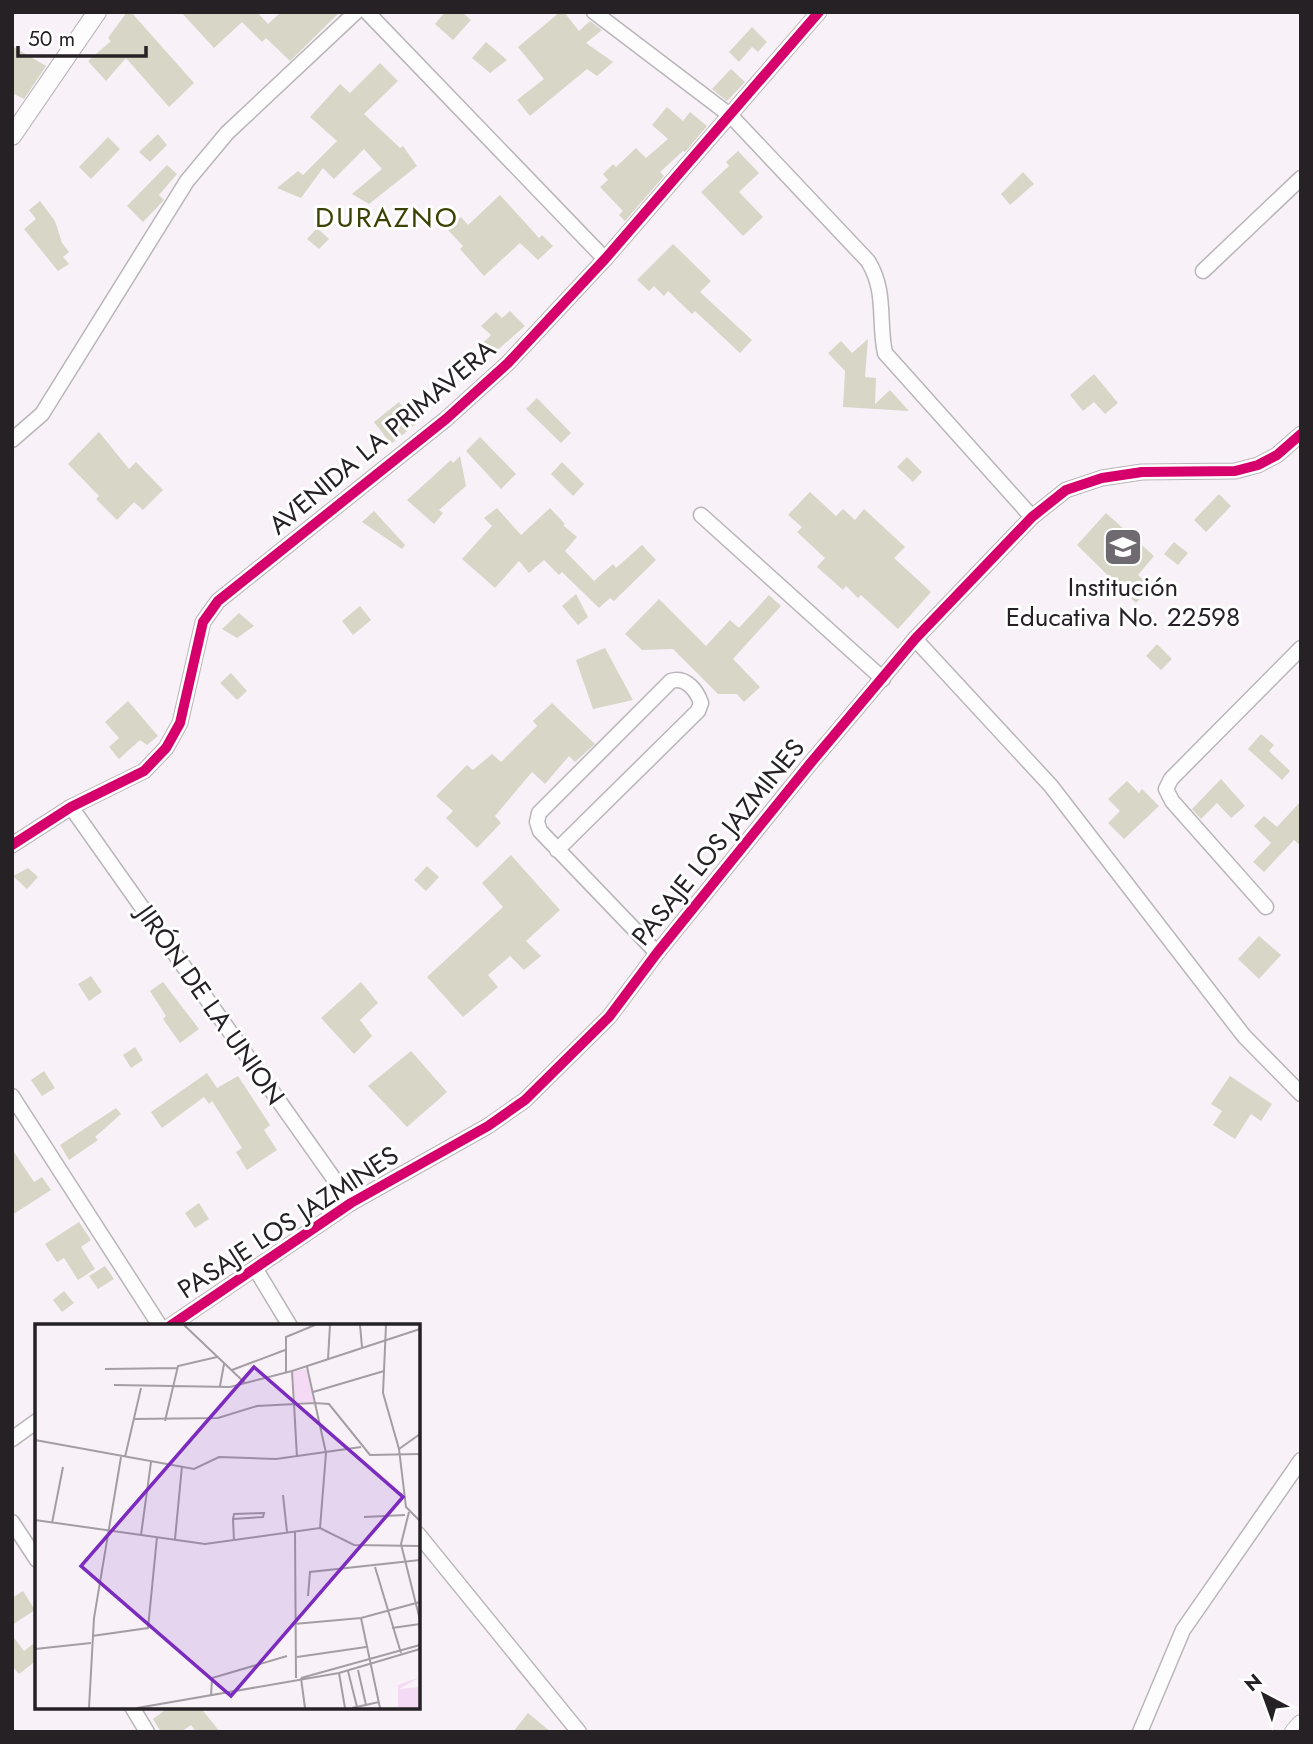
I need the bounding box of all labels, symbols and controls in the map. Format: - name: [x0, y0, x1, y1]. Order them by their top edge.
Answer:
- scale bar: [18, 14, 145, 58]
- text: 50 m: [28, 24, 75, 54]
- district label: DURAZNO: [315, 197, 459, 238]
- street label: AVENIDA LA PRIMAVERA: [260, 330, 504, 543]
- school or university icon: Institución Educativa No. 22598: [1102, 526, 1144, 568]
- place label: Institución Educativa No. 22598: [1006, 568, 1240, 636]
- street label: PASAJE LOS JAZMINES: [623, 730, 813, 954]
- street label: JIRÓN DE LA UNION: [126, 895, 294, 1113]
- street label: PASAJE LOS JAZMINES: [170, 1136, 406, 1308]
- inset map: [35, 1324, 420, 1709]
- north arrow: [1229, 1660, 1299, 1730]
- text: N: [1239, 1667, 1268, 1698]

